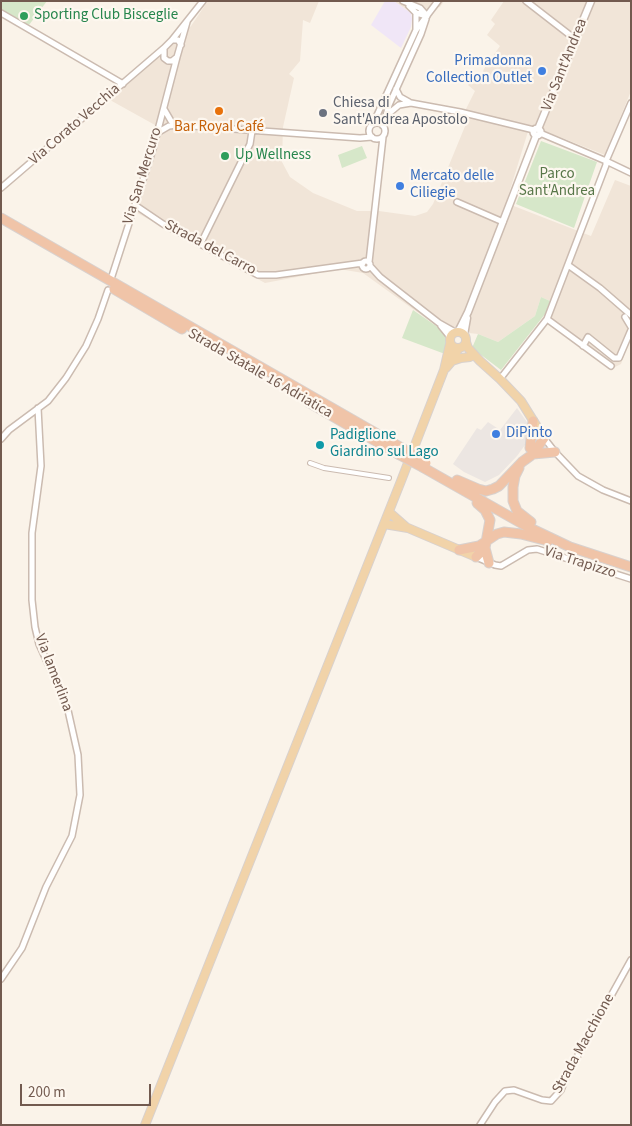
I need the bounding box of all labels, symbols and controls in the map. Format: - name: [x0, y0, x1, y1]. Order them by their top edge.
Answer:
- place label: Sporting Club Bisceglie: [34, 7, 178, 25]
- marker: Sporting Club Bisceglie: [18, 10, 30, 22]
- street label: Via Sant'Andrea: [538, 16, 592, 114]
- place label: Primadonna Collection Outlet: [426, 53, 532, 88]
- marker: Primadonna Collection Outlet: [536, 65, 548, 77]
- street label: Via Corato Vecchia: [26, 81, 124, 169]
- place label: Chiesa di Sant'Andrea Apostolo: [333, 95, 468, 130]
- marker: Bar Royal Café: [213, 105, 225, 117]
- marker: Chiesa di Sant'Andrea Apostolo: [317, 107, 329, 119]
- place label: Bar Royal Café: [174, 119, 264, 137]
- street label: Via San Mercuro: [120, 125, 166, 227]
- place label: Up Wellness: [235, 147, 311, 165]
- marker: Up Wellness: [219, 150, 231, 162]
- park label: Parco Sant'Andrea: [519, 166, 595, 201]
- place label: Mercato delle Ciliegie: [410, 168, 494, 203]
- marker: Mercato delle Ciliegie: [394, 180, 406, 192]
- street label: Strada del Carro: [161, 216, 259, 280]
- street label: Strada Statale 16 Adriatica: [184, 325, 336, 423]
- place label: DiPinto: [506, 425, 552, 443]
- place label: Padiglione Giardino sul Lago: [330, 427, 439, 462]
- marker: DiPinto: [490, 428, 502, 440]
- marker: Padiglione Giardino sul Lago: [314, 439, 326, 451]
- street label: Via Trapizzo: [542, 543, 618, 583]
- street label: Via lamerlina: [30, 632, 76, 714]
- street label: Strada Macchione: [549, 991, 619, 1097]
- scale bar: [22, 1074, 154, 1106]
- text: 200 m: [28, 1082, 66, 1103]

